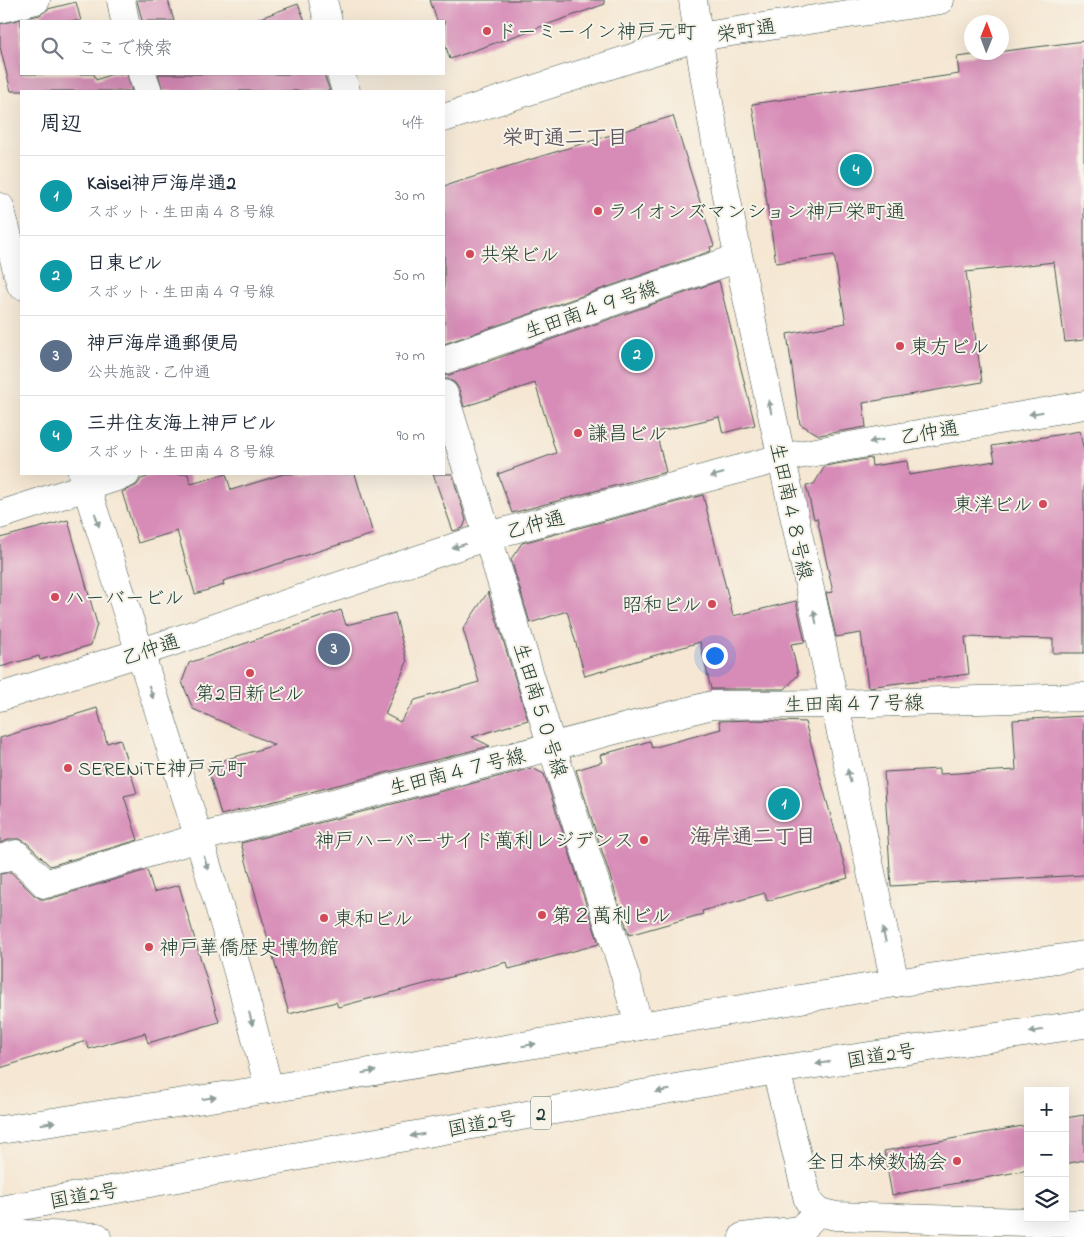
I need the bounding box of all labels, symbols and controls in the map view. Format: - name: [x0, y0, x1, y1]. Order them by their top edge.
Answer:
- street label: 栄町通: [714, 13, 778, 51]
- north arrow: [964, 15, 1009, 60]
- place label: ドーミーイン神戸元町: [497, 19, 697, 48]
- search box: [20, 20, 445, 75]
- marker: ドーミーイン神戸元町: [481, 25, 493, 37]
- icon: search: [38, 34, 66, 62]
- text: ここで検索: [78, 36, 173, 63]
- text: 周辺: [40, 110, 82, 140]
- text: 4件: [402, 112, 425, 136]
- district label: 栄町通二丁目: [502, 124, 628, 154]
- pin: 4: [840, 151, 872, 189]
- text: Kaisei神戸海岸通2: [87, 171, 236, 198]
- text: 1: [53, 184, 59, 208]
- text: 30 m: [395, 184, 425, 208]
- place label: ライオンズマンション神戸栄町通: [608, 199, 906, 228]
- text: スポット · 生田南４８号線: [87, 201, 274, 225]
- marker: ライオンズマンション神戸栄町通: [592, 205, 604, 217]
- place label: 共栄ビル: [480, 242, 560, 271]
- marker: 共栄ビル: [464, 248, 476, 260]
- text: 日東ビル: [87, 251, 163, 278]
- text: 2: [52, 264, 60, 288]
- text: 50 m: [393, 264, 425, 288]
- street label: 生田南４９号線: [521, 275, 663, 348]
- text: スポット · 生田南４９号線: [87, 281, 274, 305]
- text: 神戸海岸通郵便局: [87, 331, 239, 358]
- place label: 東方ビル: [910, 334, 990, 363]
- pin: 2: [621, 336, 653, 374]
- marker: 東方ビル: [894, 340, 906, 352]
- text: 3: [53, 344, 59, 368]
- text: 70 m: [395, 344, 425, 368]
- text: 公共施設 · 乙仲通: [87, 361, 210, 385]
- one-way arrow: [766, 400, 774, 415]
- one-way arrow: [1028, 410, 1044, 418]
- text: 三井住友海上神戸ビル: [87, 411, 277, 438]
- street label: 乙仲通: [897, 415, 961, 454]
- place label: 謙昌ビル: [588, 421, 668, 450]
- text: 4: [53, 424, 59, 448]
- text: 90 m: [397, 424, 425, 448]
- marker: 謙昌ビル: [572, 427, 584, 439]
- one-way arrow: [868, 438, 884, 446]
- street label: 生田南４８号線: [761, 440, 818, 583]
- text: スポット · 生田南４８号線: [87, 441, 274, 465]
- one-way arrow: [710, 471, 725, 479]
- place label: 東洋ビル: [953, 492, 1033, 521]
- marker: 東洋ビル: [1037, 498, 1049, 510]
- street label: 乙仲通: [503, 505, 568, 548]
- one-way arrow: [94, 513, 101, 528]
- one-way arrow: [452, 543, 467, 550]
- place label: ハーバービル: [65, 585, 185, 614]
- marker: ハーバービル: [49, 591, 61, 603]
- place label: 昭和ビル: [622, 592, 702, 621]
- marker: 昭和ビル: [706, 598, 718, 610]
- one-way arrow: [811, 610, 819, 625]
- street label: 乙仲通: [118, 628, 184, 674]
- pin: 3: [318, 630, 350, 668]
- street label: 生田南５０号線: [504, 640, 573, 782]
- your location: [702, 643, 728, 669]
- marker: 第2日新ビル: [244, 667, 256, 679]
- place label: 第2日新ビル: [195, 681, 305, 710]
- one-way arrow: [148, 684, 156, 699]
- street label: 生田南４７号線: [784, 690, 924, 721]
- street label: 生田南４７号線: [386, 742, 529, 804]
- place label: SERENiTE神戸元町: [78, 756, 247, 785]
- marker: SERENiTE神戸元町: [62, 762, 74, 774]
- one-way arrow: [845, 769, 853, 784]
- pin: 1: [768, 785, 800, 823]
- district label: 海岸通二丁目: [690, 823, 816, 853]
- place label: 神戸ハーバーサイド萬利レジデンス: [314, 828, 634, 857]
- marker: 神戸ハーバーサイド萬利レジデンス: [638, 834, 650, 846]
- one-way arrow: [202, 856, 210, 871]
- place label: 第２萬利ビル: [552, 903, 672, 932]
- place label: 東和ビル: [334, 906, 414, 935]
- marker: 第２萬利ビル: [536, 909, 548, 921]
- marker: 東和ビル: [318, 912, 330, 924]
- one-way arrow: [880, 926, 888, 942]
- place label: 神戸華僑歴史博物館: [159, 935, 339, 964]
- marker: 神戸華僑歴史博物館: [143, 941, 155, 953]
- one-way arrow: [247, 1012, 255, 1027]
- one-way arrow: [1027, 1028, 1043, 1036]
- street label: 国道2号: [845, 1038, 918, 1077]
- one-way arrow: [522, 1040, 538, 1048]
- one-way arrow: [815, 1060, 831, 1068]
- one-way arrow: [362, 1068, 378, 1076]
- one-way arrow: [655, 1087, 671, 1095]
- map controls: [1024, 1087, 1069, 1222]
- button: +: [1024, 1087, 1069, 1132]
- one-way arrow: [201, 1094, 217, 1102]
- road number: 2: [531, 1096, 551, 1130]
- street label: 国道2号: [445, 1105, 519, 1146]
- one-way arrow: [41, 1119, 57, 1127]
- one-way arrow: [409, 1132, 425, 1140]
- button: −: [1024, 1132, 1069, 1177]
- place label: 全日本検数協会: [807, 1149, 947, 1178]
- marker: 全日本検数協会: [951, 1155, 963, 1167]
- street label: 国道2号: [47, 1177, 121, 1218]
- button: layers: [1024, 1177, 1069, 1222]

